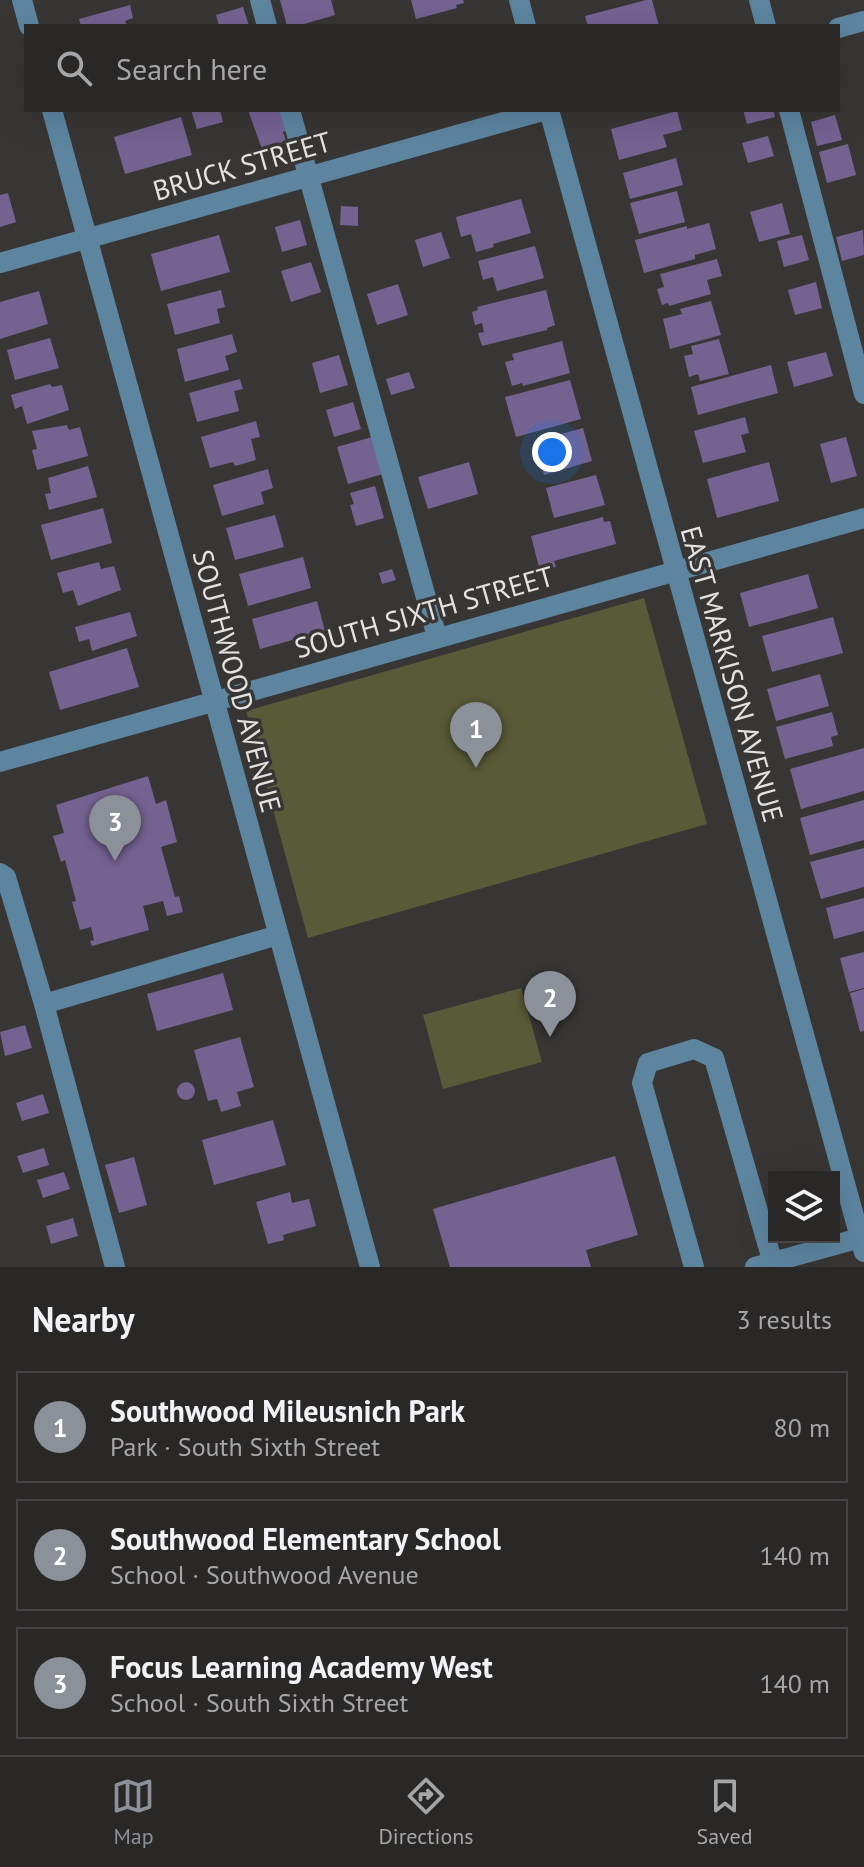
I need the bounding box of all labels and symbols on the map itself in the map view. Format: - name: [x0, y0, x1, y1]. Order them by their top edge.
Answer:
- street label: BRUCK STREET: [149, 122, 336, 209]
- your location: [532, 432, 572, 472]
- street label: EAST MARKISON AVENUE: [673, 522, 792, 826]
- street label: SOUTHWOOD AVENUE: [185, 545, 290, 816]
- street label: SOUTH SIXTH STREET: [290, 557, 558, 666]
- pin: 1: [450, 702, 502, 768]
- pin: 3: [89, 795, 141, 861]
- pin: 2: [524, 971, 576, 1037]

